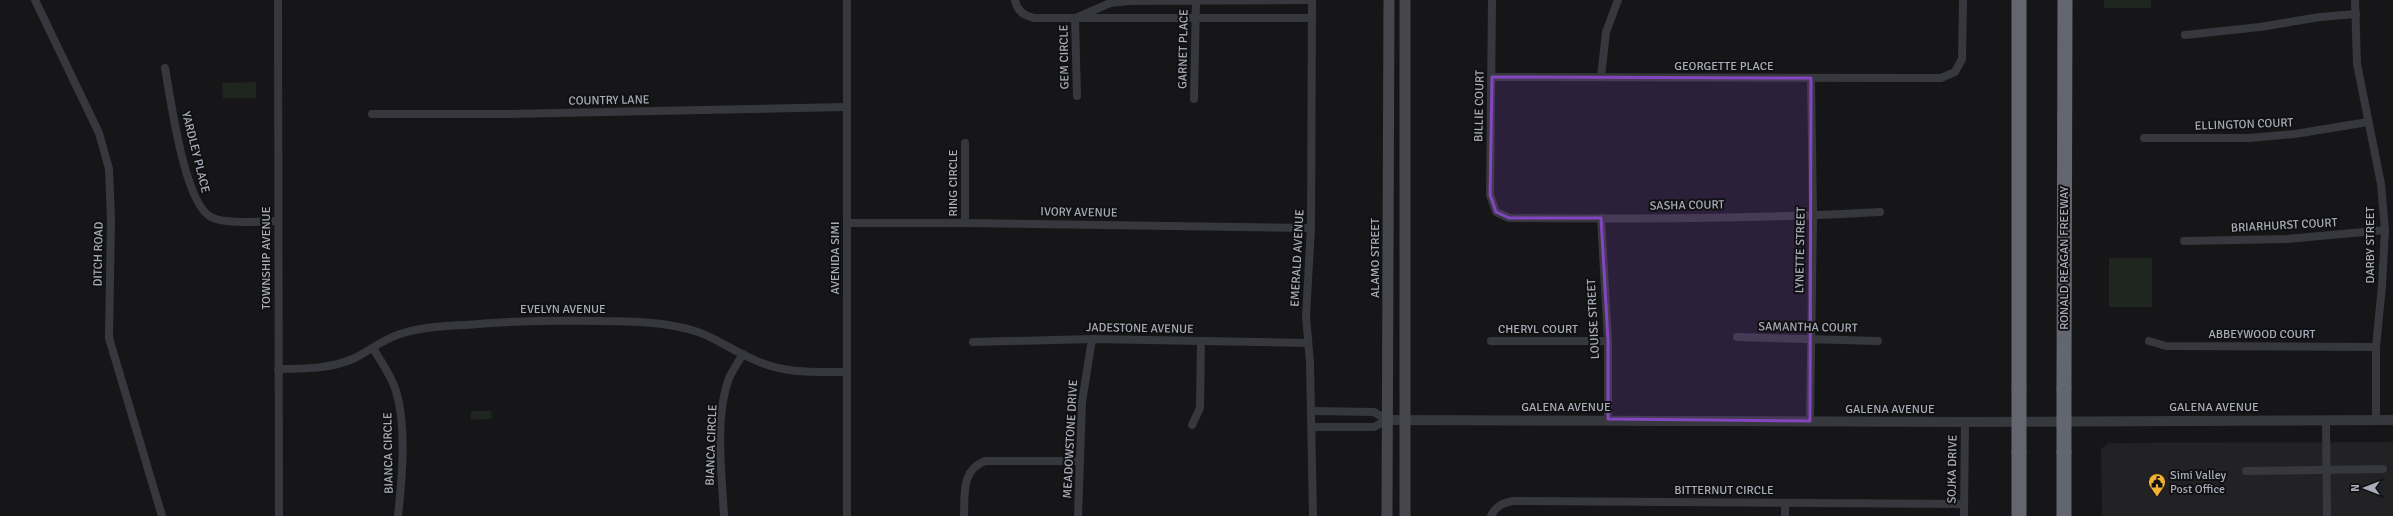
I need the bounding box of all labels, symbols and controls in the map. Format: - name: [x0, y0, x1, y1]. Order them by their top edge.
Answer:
- street label: GARNET PLACE: [1175, 9, 1192, 89]
- street label: GEM CIRCLE: [1056, 24, 1073, 90]
- street label: GEORGETTE PLACE: [1674, 59, 1774, 74]
- street label: BILLIE COURT: [1471, 70, 1488, 142]
- street label: COUNTRY LANE: [568, 92, 650, 109]
- street label: YARDLEY PLACE: [178, 110, 213, 195]
- street label: ELLINGTON COURT: [2194, 115, 2294, 134]
- street label: RING CIRCLE: [946, 149, 961, 217]
- street label: RONALD REAGAN FREEWAY: [2057, 186, 2072, 330]
- street label: SASHA COURT: [1649, 197, 1725, 214]
- street label: IVORY AVENUE: [1040, 204, 1118, 221]
- street label: TOWNSHIP AVENUE: [259, 206, 274, 309]
- street label: LYNETTE STREET: [1792, 206, 1809, 293]
- street label: DARBY STREET: [2363, 207, 2378, 283]
- street label: EMERALD AVENUE: [1287, 209, 1308, 307]
- street label: BRIARHURST COURT: [2230, 215, 2338, 236]
- street label: ALAMO STREET: [1368, 218, 1383, 298]
- street label: DITCH ROAD: [90, 221, 107, 287]
- street label: AVENIDA SIMI: [828, 221, 843, 295]
- street label: LOUISE STREET: [1584, 278, 1603, 360]
- street label: EVELYN AVENUE: [520, 302, 606, 317]
- street label: SAMANTHA COURT: [1758, 319, 1858, 336]
- street label: JADESTONE AVENUE: [1086, 320, 1194, 337]
- street label: CHERYL COURT: [1498, 322, 1578, 337]
- street label: ABBEYWOOD COURT: [2208, 327, 2316, 342]
- street label: MEADOWSTONE DRIVE: [1060, 379, 1081, 499]
- street label: GALENA AVENUE: [1521, 400, 1611, 415]
- street label: GALENA AVENUE: [2169, 400, 2259, 415]
- street label: GALENA AVENUE: [1845, 402, 1935, 417]
- street label: BIANCA CIRCLE: [703, 404, 720, 486]
- street label: BIANCA CIRCLE: [380, 412, 397, 494]
- street label: SOJKA DRIVE: [1944, 434, 1961, 504]
- place label: Simi Valley Post Office: [2170, 468, 2227, 497]
- north arrow: [2345, 468, 2385, 508]
- public building icon: Simi Valley Post Office: [2147, 472, 2167, 497]
- street label: BITTERNUT CIRCLE: [1674, 483, 1774, 498]
- text: N: [2349, 484, 2362, 492]

